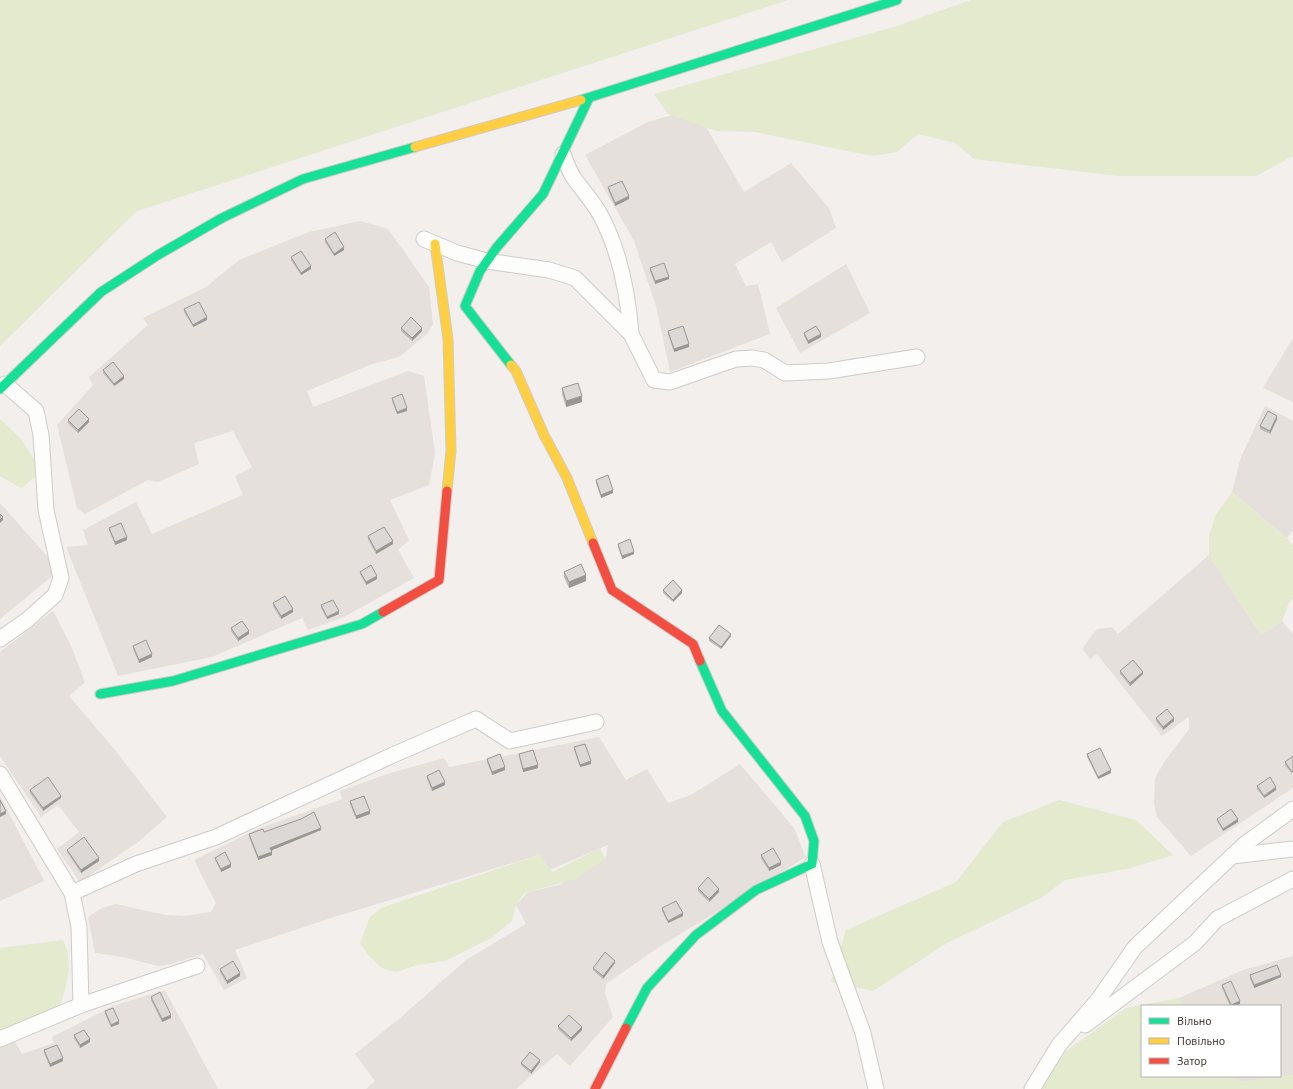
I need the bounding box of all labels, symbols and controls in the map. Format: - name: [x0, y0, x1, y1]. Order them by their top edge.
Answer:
- legend: [1141, 1005, 1281, 1077]
- text: Вільно: [1177, 1013, 1212, 1028]
- text: Повільно: [1177, 1033, 1225, 1048]
- text: Затор: [1177, 1053, 1207, 1068]

